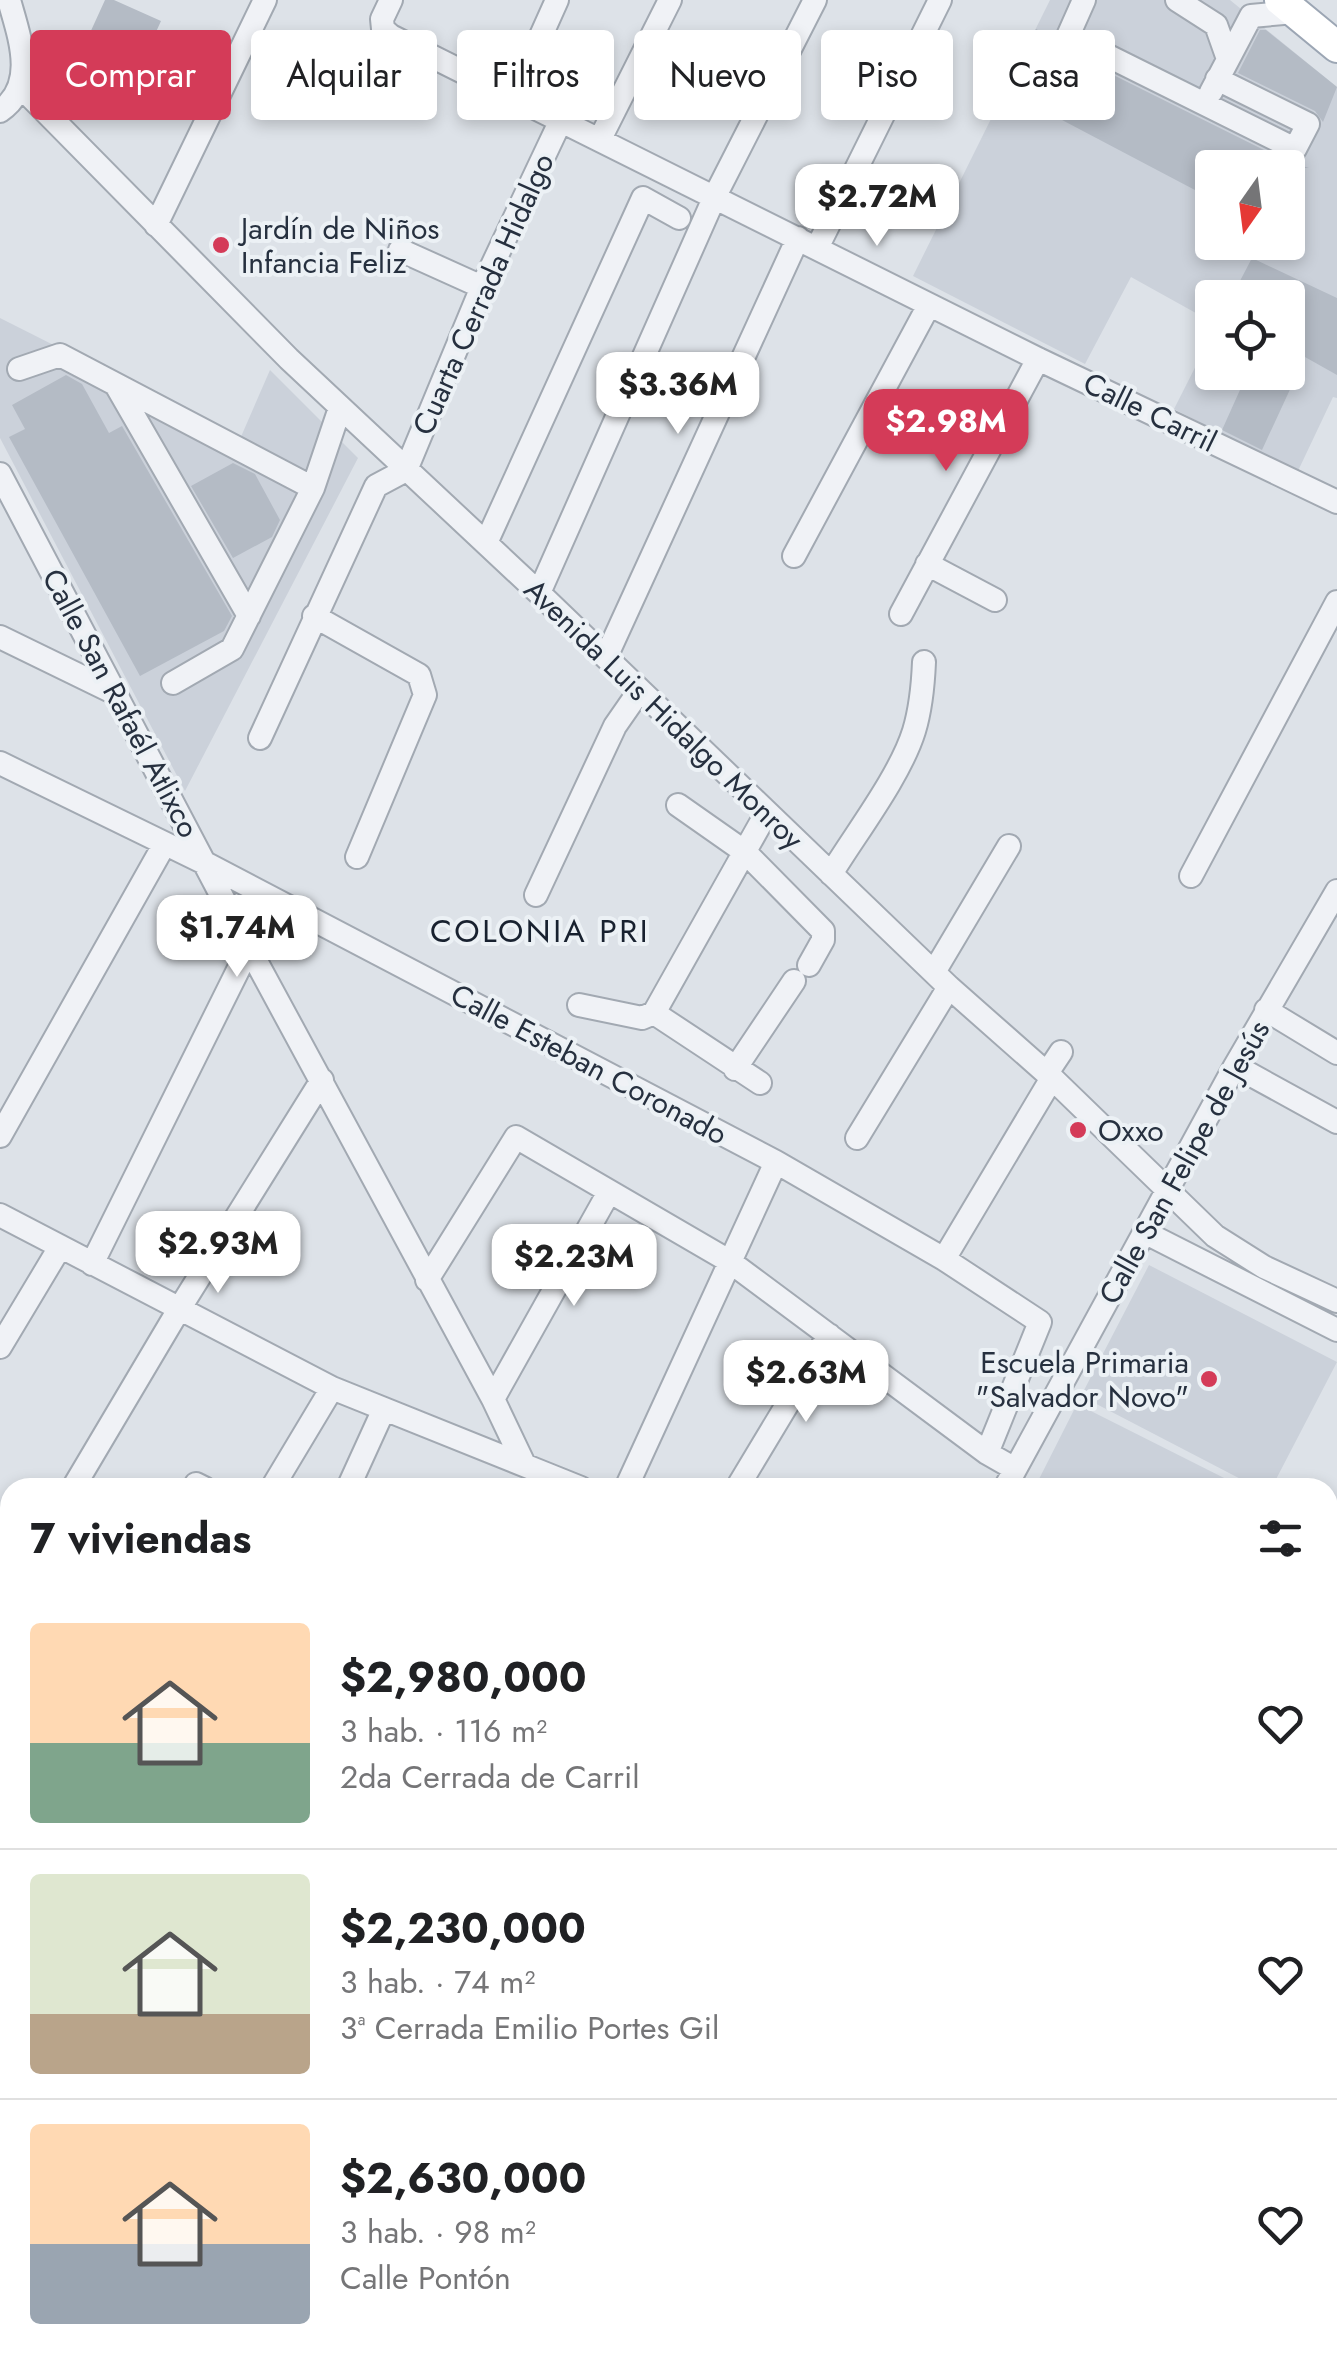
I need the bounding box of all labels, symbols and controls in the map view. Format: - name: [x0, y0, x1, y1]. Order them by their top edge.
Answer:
- chip: Comprar: [30, 30, 231, 120]
- chip: Alquilar: [251, 30, 437, 120]
- chip: Filtros: [457, 30, 614, 120]
- chip: Nuevo: [634, 30, 801, 120]
- chip: Piso: [821, 30, 953, 120]
- chip: Casa: [973, 30, 1115, 120]
- street label: Cuarta Cerrada Hidalgo: [401, 146, 565, 442]
- north arrow: [1195, 150, 1305, 260]
- map controls: [1195, 150, 1305, 390]
- pin: $2.72M: [796, 164, 958, 249]
- text: $2.72M: [817, 173, 937, 219]
- place label: Jardín de Niños Infancia Feliz: [237, 207, 439, 284]
- marker: Jardín de Niños Infancia Feliz: [210, 234, 232, 256]
- button: locate: [1195, 280, 1305, 390]
- pin: $3.36M: [597, 352, 759, 437]
- text: $3.36M: [618, 361, 738, 407]
- street label: Calle Carril: [1076, 361, 1224, 463]
- pin: $2.98M: [865, 389, 1027, 474]
- text: $2.98M: [885, 398, 1007, 444]
- street label: Calle San Rafaél Atlixco: [32, 561, 210, 845]
- street label: Avenida Luis Hidalgo Monroy: [515, 569, 814, 860]
- pin: $1.74M: [156, 895, 318, 980]
- text: $1.74M: [179, 904, 295, 950]
- district label: COLONIA PRI: [430, 908, 650, 954]
- street label: Calle Esteban Coronado: [443, 973, 735, 1155]
- street label: Calle San Felipe de Jesús: [1088, 1012, 1280, 1312]
- place label: Oxxo: [1098, 1109, 1164, 1152]
- marker: Oxxo: [1067, 1119, 1089, 1141]
- pin: $2.93M: [137, 1211, 299, 1296]
- text: $2.93M: [158, 1220, 279, 1266]
- pin: $2.23M: [493, 1224, 655, 1309]
- text: $2.23M: [514, 1233, 634, 1279]
- pin: $2.63M: [725, 1340, 887, 1425]
- place label: Escuela Primaria "Salvador Novo": [976, 1341, 1189, 1418]
- text: $2.63M: [746, 1349, 867, 1395]
- marker: Escuela Primaria "Salvador Novo": [1198, 1368, 1220, 1390]
- text: 7 viviendas: [30, 1508, 251, 1569]
- icon: filters: [1253, 1511, 1308, 1566]
- text: $2,980,000: [340, 1647, 587, 1708]
- icon: home: [110, 1663, 230, 1783]
- icon: heart: [1253, 1696, 1308, 1751]
- text: 3 hab. · 116 m²: [340, 1708, 547, 1754]
- text: 2da Cerrada de Carril: [340, 1754, 640, 1800]
- text: $2,230,000: [340, 1898, 586, 1959]
- icon: home: [110, 1914, 230, 2034]
- icon: heart: [1253, 1947, 1308, 2002]
- text: 3 hab. · 74 m²: [340, 1959, 535, 2005]
- text: 3ª Cerrada Emilio Portes Gil: [340, 2005, 719, 2051]
- text: $2,630,000: [340, 2148, 586, 2209]
- icon: home: [110, 2164, 230, 2284]
- icon: heart: [1253, 2197, 1308, 2252]
- text: 3 hab. · 98 m²: [340, 2209, 536, 2255]
- text: Calle Pontón: [340, 2255, 511, 2301]

